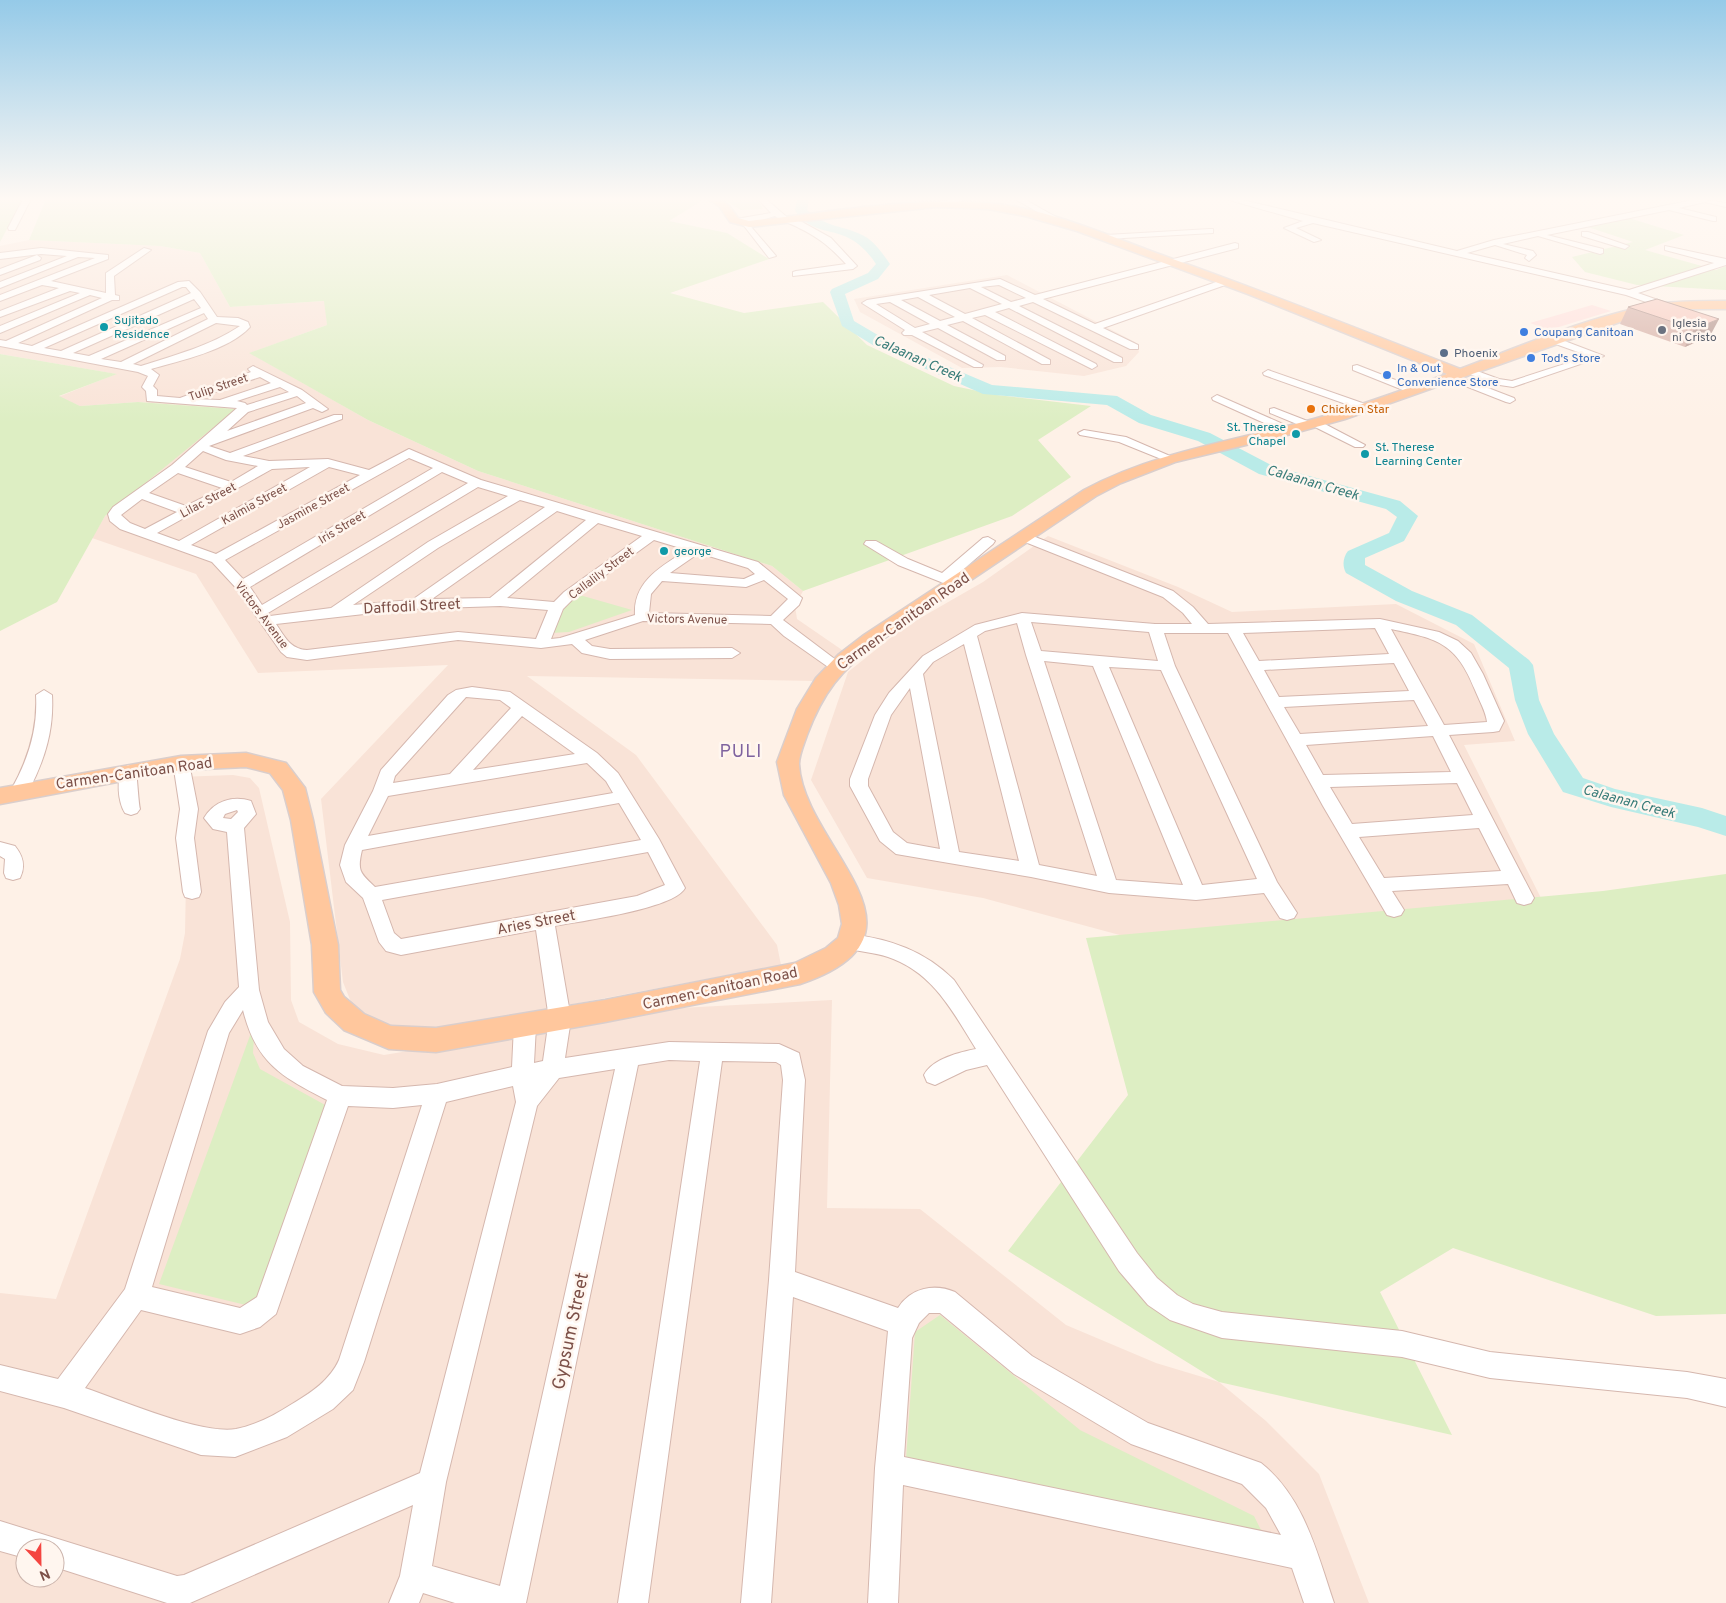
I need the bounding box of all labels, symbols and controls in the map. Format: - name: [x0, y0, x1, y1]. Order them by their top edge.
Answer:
- place label: Sujitado Residence: [114, 313, 170, 343]
- place label: Iglesia ni Cristo: [1672, 316, 1717, 346]
- marker: Sujitado Residence: [98, 321, 110, 333]
- marker: Iglesia ni Cristo: [1656, 324, 1668, 336]
- place label: Coupang Canitoan: [1534, 325, 1634, 341]
- marker: Coupang Canitoan: [1518, 326, 1530, 338]
- water label: Calaanan Creek: [871, 332, 965, 387]
- place label: Phoenix: [1454, 346, 1498, 362]
- marker: Phoenix: [1438, 347, 1450, 359]
- place label: Tod's Store: [1541, 351, 1601, 367]
- marker: Tod's Store: [1525, 352, 1537, 364]
- place label: In & Out Convenience Store: [1397, 361, 1499, 391]
- marker: In & Out Convenience Store: [1381, 369, 1393, 381]
- street label: Tulip Street: [186, 370, 250, 406]
- place label: Chicken Star: [1321, 402, 1390, 418]
- marker: Chicken Star: [1305, 403, 1317, 415]
- place label: St. Therese Chapel: [1226, 420, 1286, 450]
- marker: St. Therese Chapel: [1290, 428, 1302, 440]
- place label: St. Therese Learning Center: [1375, 440, 1462, 470]
- marker: St. Therese Learning Center: [1359, 448, 1371, 460]
- water label: Calaanan Creek: [1265, 462, 1361, 505]
- street label: Lilac Street: [178, 479, 239, 522]
- street label: Kalmia Street: [219, 480, 290, 529]
- street label: Jasmine Street: [274, 480, 353, 533]
- street label: Iris Street: [316, 507, 369, 548]
- street label: Callalily Street: [566, 544, 638, 604]
- place label: george: [674, 544, 712, 560]
- marker: george: [658, 545, 670, 557]
- street label: Carmen-Canitoan Road: [834, 569, 974, 675]
- street label: Victors Avenue: [231, 579, 292, 653]
- street label: Daffodil Street: [363, 595, 461, 620]
- street label: Victors Avenue: [647, 611, 727, 629]
- district label: PULI: [720, 741, 762, 764]
- street label: Carmen-Canitoan Road: [55, 754, 214, 795]
- water label: Calaanan Creek: [1581, 782, 1678, 823]
- street label: Aries Street: [495, 907, 577, 940]
- street label: Carmen-Canitoan Road: [641, 964, 800, 1015]
- street label: Gypsum Street: [548, 1271, 595, 1392]
- north arrow: [15, 1538, 65, 1588]
- text: N: [36, 1564, 52, 1583]

